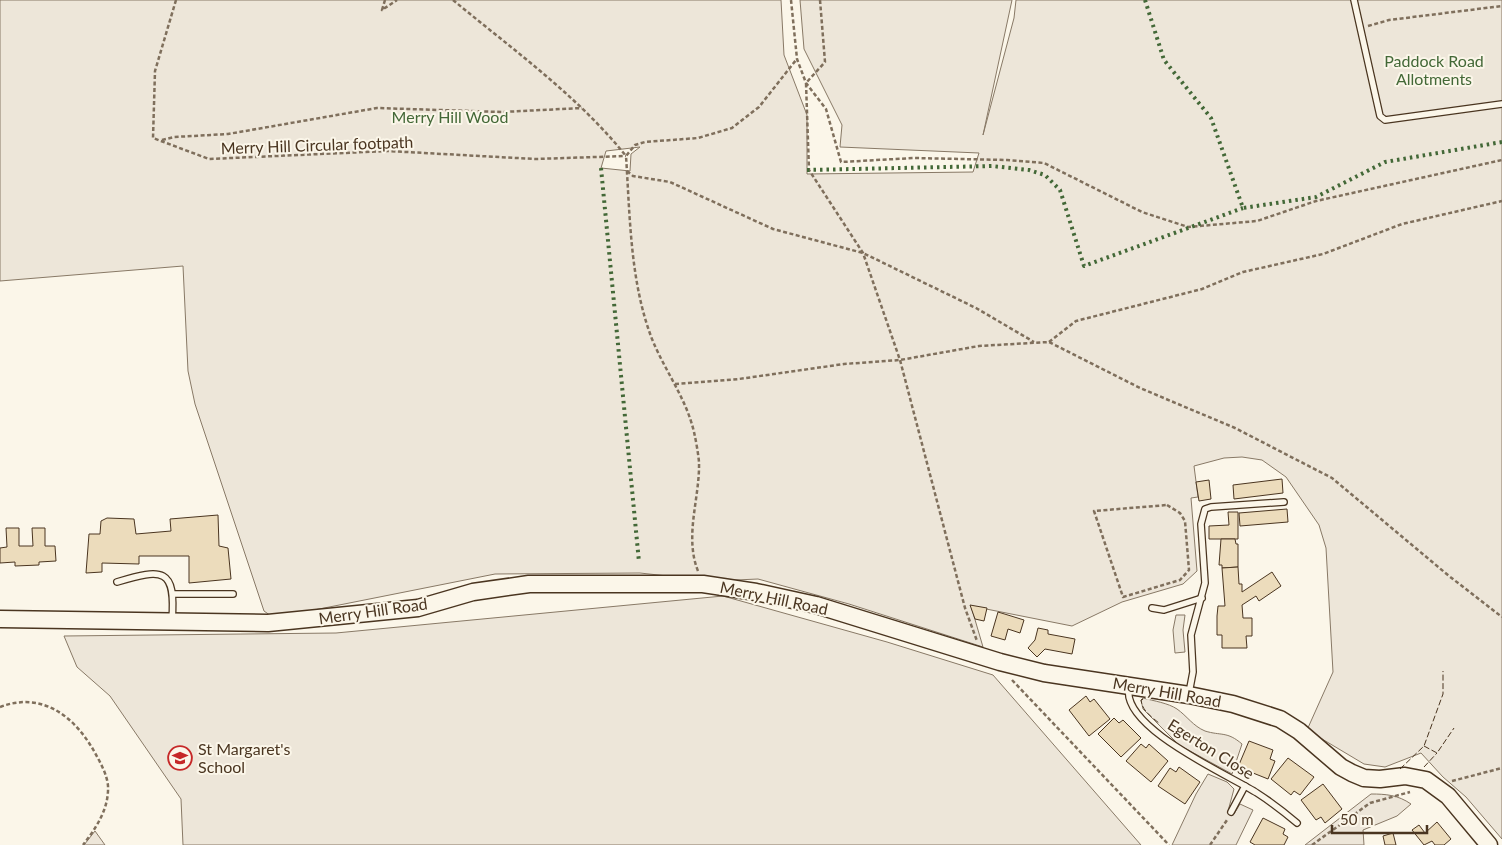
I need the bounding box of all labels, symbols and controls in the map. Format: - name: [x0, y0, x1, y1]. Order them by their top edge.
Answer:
- park label: Paddock Road Allotments: [1384, 51, 1484, 88]
- park label: Merry Hill Wood: [392, 107, 508, 126]
- street label: Merry Hill Circular footpath: [220, 132, 414, 157]
- street label: Merry Hill Road: [718, 577, 830, 618]
- street label: Merry Hill Road: [317, 593, 429, 628]
- street label: Merry Hill Road: [1111, 673, 1223, 710]
- street label: Egerton Close: [1165, 715, 1258, 783]
- place label: St Margaret's School: [198, 739, 290, 776]
- school or university icon: St Margaret's School: [167, 745, 193, 771]
- scale bar: [1332, 802, 1427, 834]
- text: 50 m: [1340, 810, 1374, 828]

